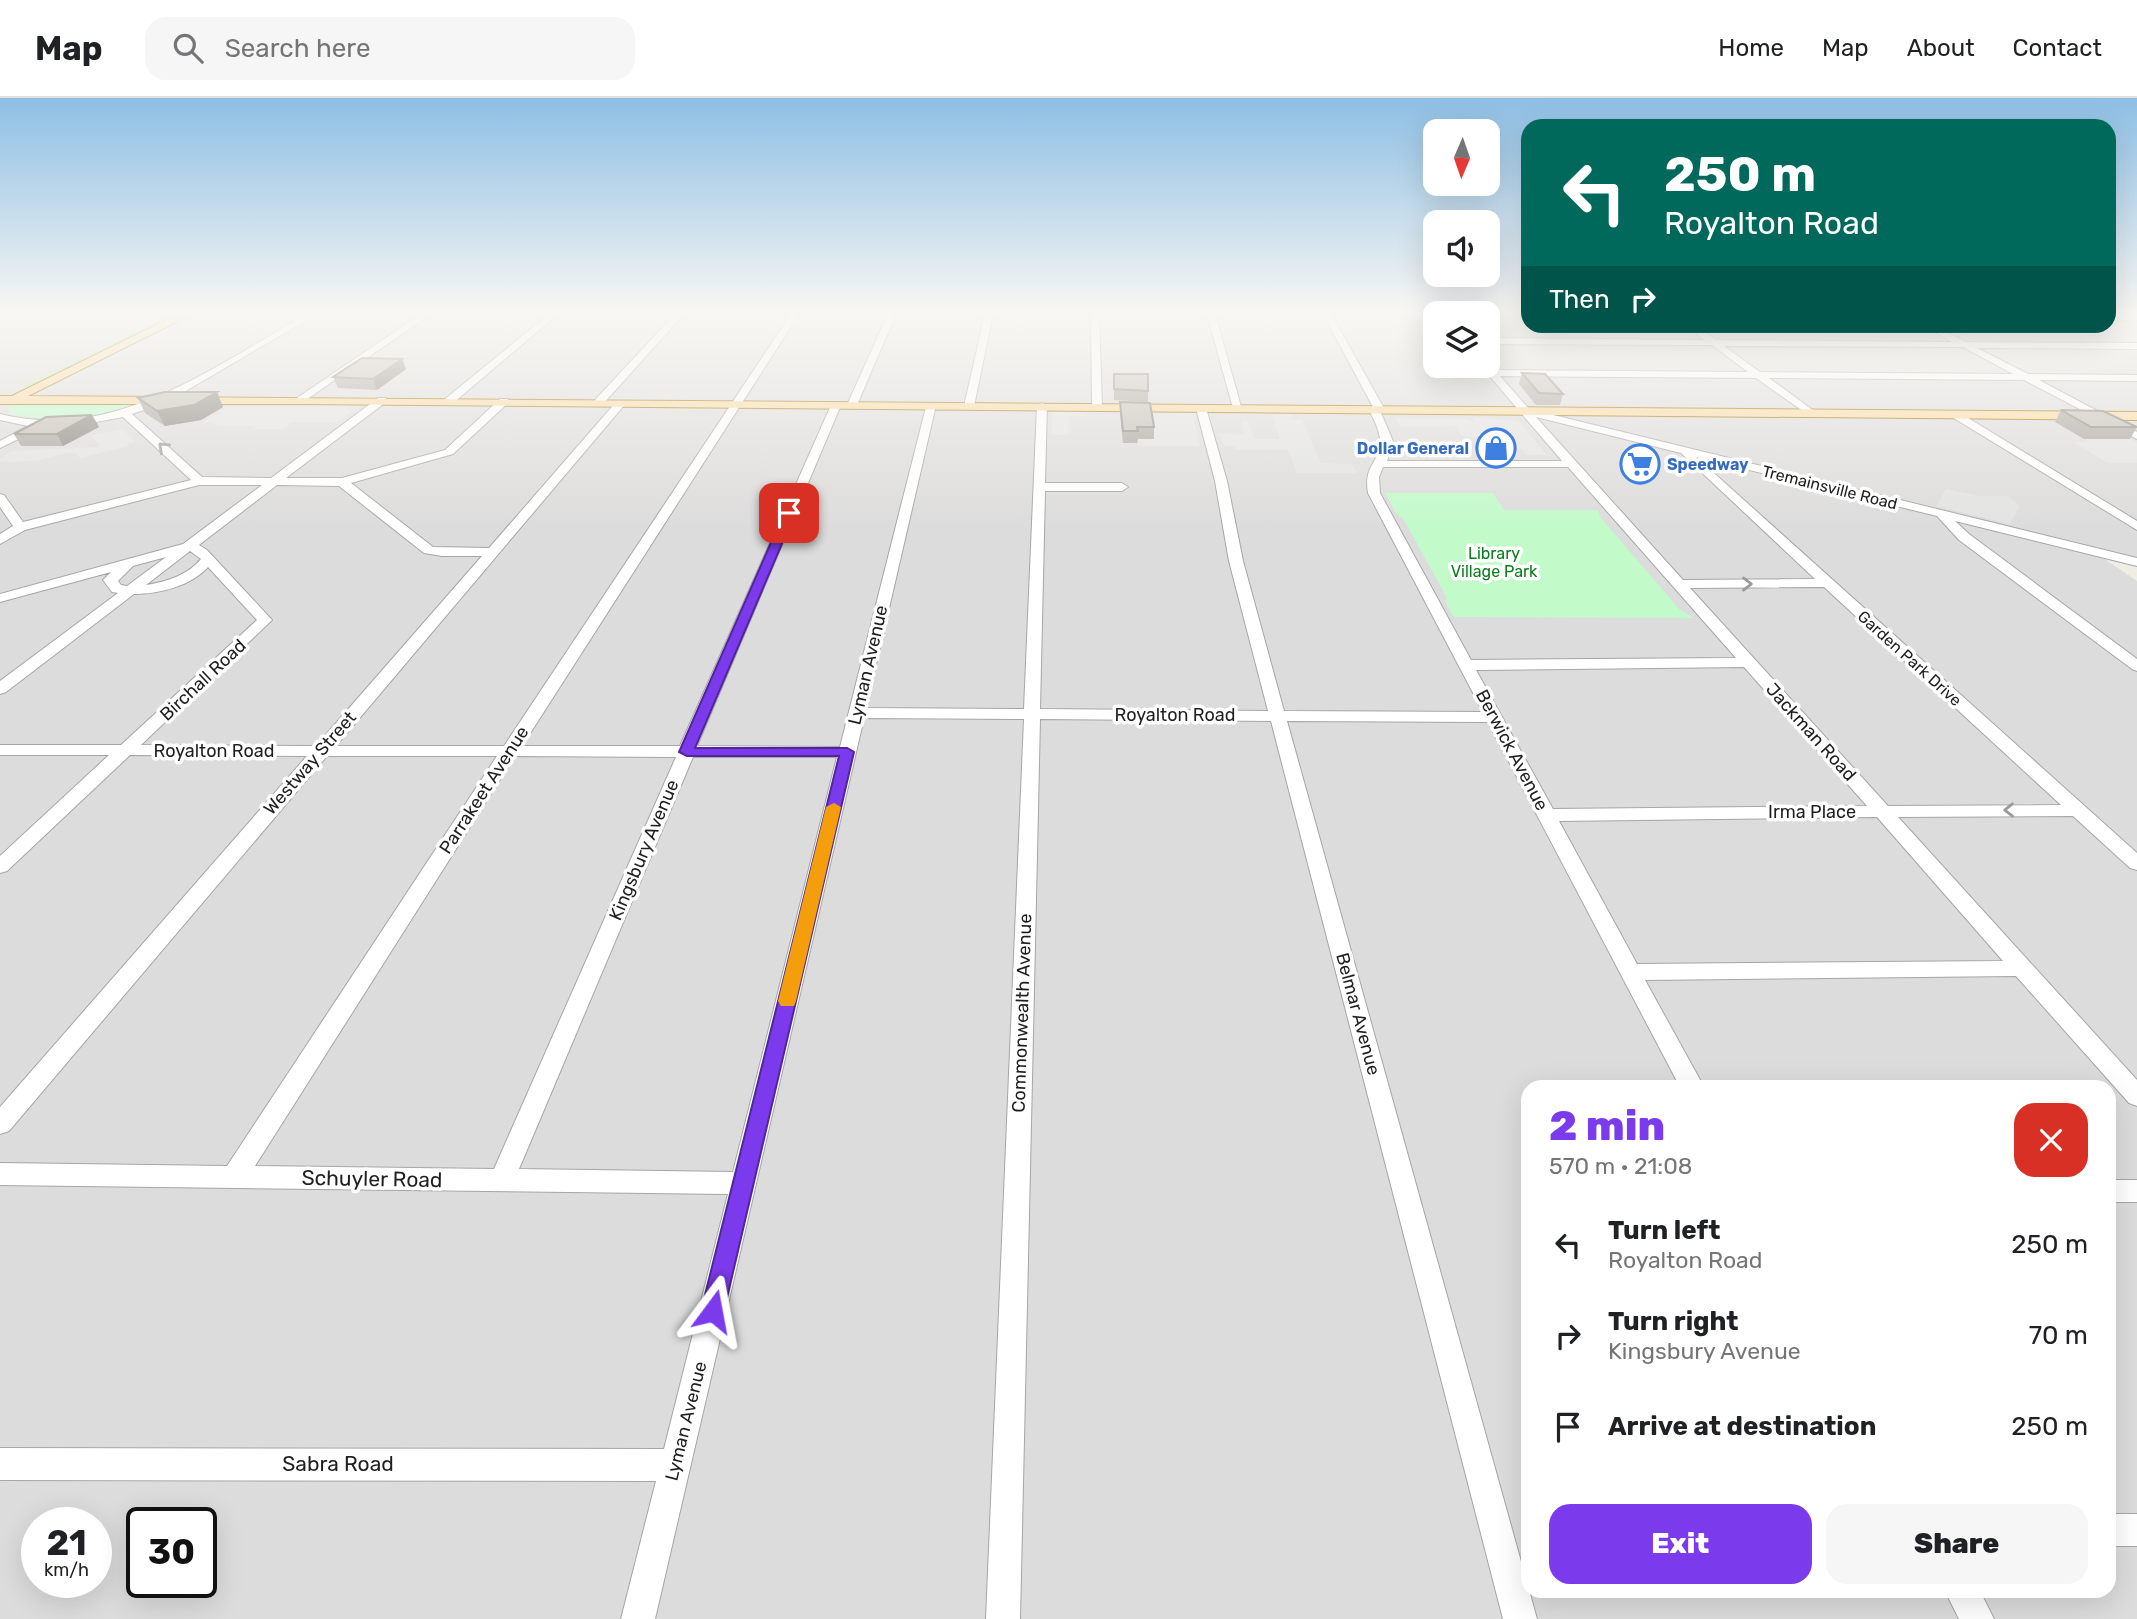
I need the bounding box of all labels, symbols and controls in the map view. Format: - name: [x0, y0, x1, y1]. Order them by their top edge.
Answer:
- search box: [145, 17, 635, 80]
- text: Map: [35, 29, 103, 68]
- icon: search: [169, 29, 207, 67]
- text: Search here: [225, 33, 370, 64]
- text: Home: [1718, 34, 1784, 62]
- text: Map: [1822, 34, 1869, 62]
- text: About: [1907, 34, 1975, 62]
- text: Contact: [2013, 34, 2102, 62]
- north arrow: [1423, 119, 1500, 196]
- map controls: [1423, 119, 1500, 378]
- text: 250 m: [1664, 145, 1816, 203]
- icon: left: [1549, 147, 1640, 238]
- text: Royalton Road: [1664, 204, 1879, 242]
- button: sound: [1423, 210, 1500, 287]
- icon: right: [1624, 280, 1662, 318]
- text: Then: [1549, 284, 1610, 315]
- button: layers: [1423, 301, 1500, 378]
- shop icon: Dollar General: [1475, 427, 1517, 469]
- place label: Dollar General: [1357, 439, 1469, 458]
- one-way arrow: [158, 443, 171, 456]
- supermarket icon: Speedway: [1619, 443, 1661, 485]
- place label: Speedway: [1667, 455, 1749, 474]
- street label: Tremainsville Road: [1760, 461, 1899, 513]
- pin: [759, 483, 819, 543]
- icon: arrive: [770, 494, 808, 532]
- park label: Library Village Park: [1451, 544, 1538, 581]
- one-way arrow: [1742, 576, 1752, 592]
- street label: Lyman Avenue: [844, 603, 892, 727]
- street label: Garden Park Drive: [1854, 607, 1966, 710]
- street label: Birchall Road: [155, 635, 251, 725]
- street label: Jackman Road: [1761, 678, 1861, 786]
- street label: Berwick Avenue: [1471, 686, 1553, 814]
- street label: Royalton Road: [1115, 704, 1235, 726]
- street label: Westway Street: [259, 707, 361, 819]
- street label: Parrakeet Avenue: [435, 722, 533, 858]
- street label: Royalton Road: [154, 740, 274, 762]
- street label: Kingsbury Avenue: [604, 776, 684, 924]
- street label: Irma Place: [1768, 801, 1856, 823]
- one-way arrow: [2003, 803, 2014, 818]
- street label: Commonwealth Avenue: [1008, 913, 1036, 1113]
- street label: Belmar Avenue: [1331, 950, 1385, 1078]
- text: 2 min: [1549, 1101, 1665, 1151]
- button: close: [2014, 1103, 2088, 1177]
- text: 570 m · 21:08: [1549, 1152, 1692, 1180]
- street label: Schuyler Road: [301, 1165, 443, 1192]
- text: Turn left: [1608, 1215, 1720, 1246]
- icon: left: [1549, 1226, 1587, 1264]
- text: 250 m: [2011, 1229, 2088, 1260]
- text: Royalton Road: [1608, 1246, 1762, 1274]
- position arrow: [676, 1274, 750, 1348]
- text: Turn right: [1608, 1306, 1738, 1337]
- icon: right: [1549, 1317, 1587, 1355]
- text: 70 m: [2029, 1320, 2088, 1351]
- text: Kingsbury Avenue: [1608, 1337, 1801, 1365]
- street label: Lyman Avenue: [661, 1359, 711, 1483]
- icon: arrive: [1549, 1408, 1587, 1446]
- text: Arrive at destination: [1608, 1411, 1876, 1442]
- text: 250 m: [2011, 1411, 2088, 1442]
- street label: Sabra Road: [282, 1451, 394, 1476]
- button: Exit: [1549, 1504, 1812, 1584]
- button: Share: [1826, 1504, 2088, 1584]
- speed limit sign: 30: [126, 1507, 217, 1598]
- text: 21: [46, 1522, 87, 1564]
- text: km/h: [44, 1559, 89, 1581]

